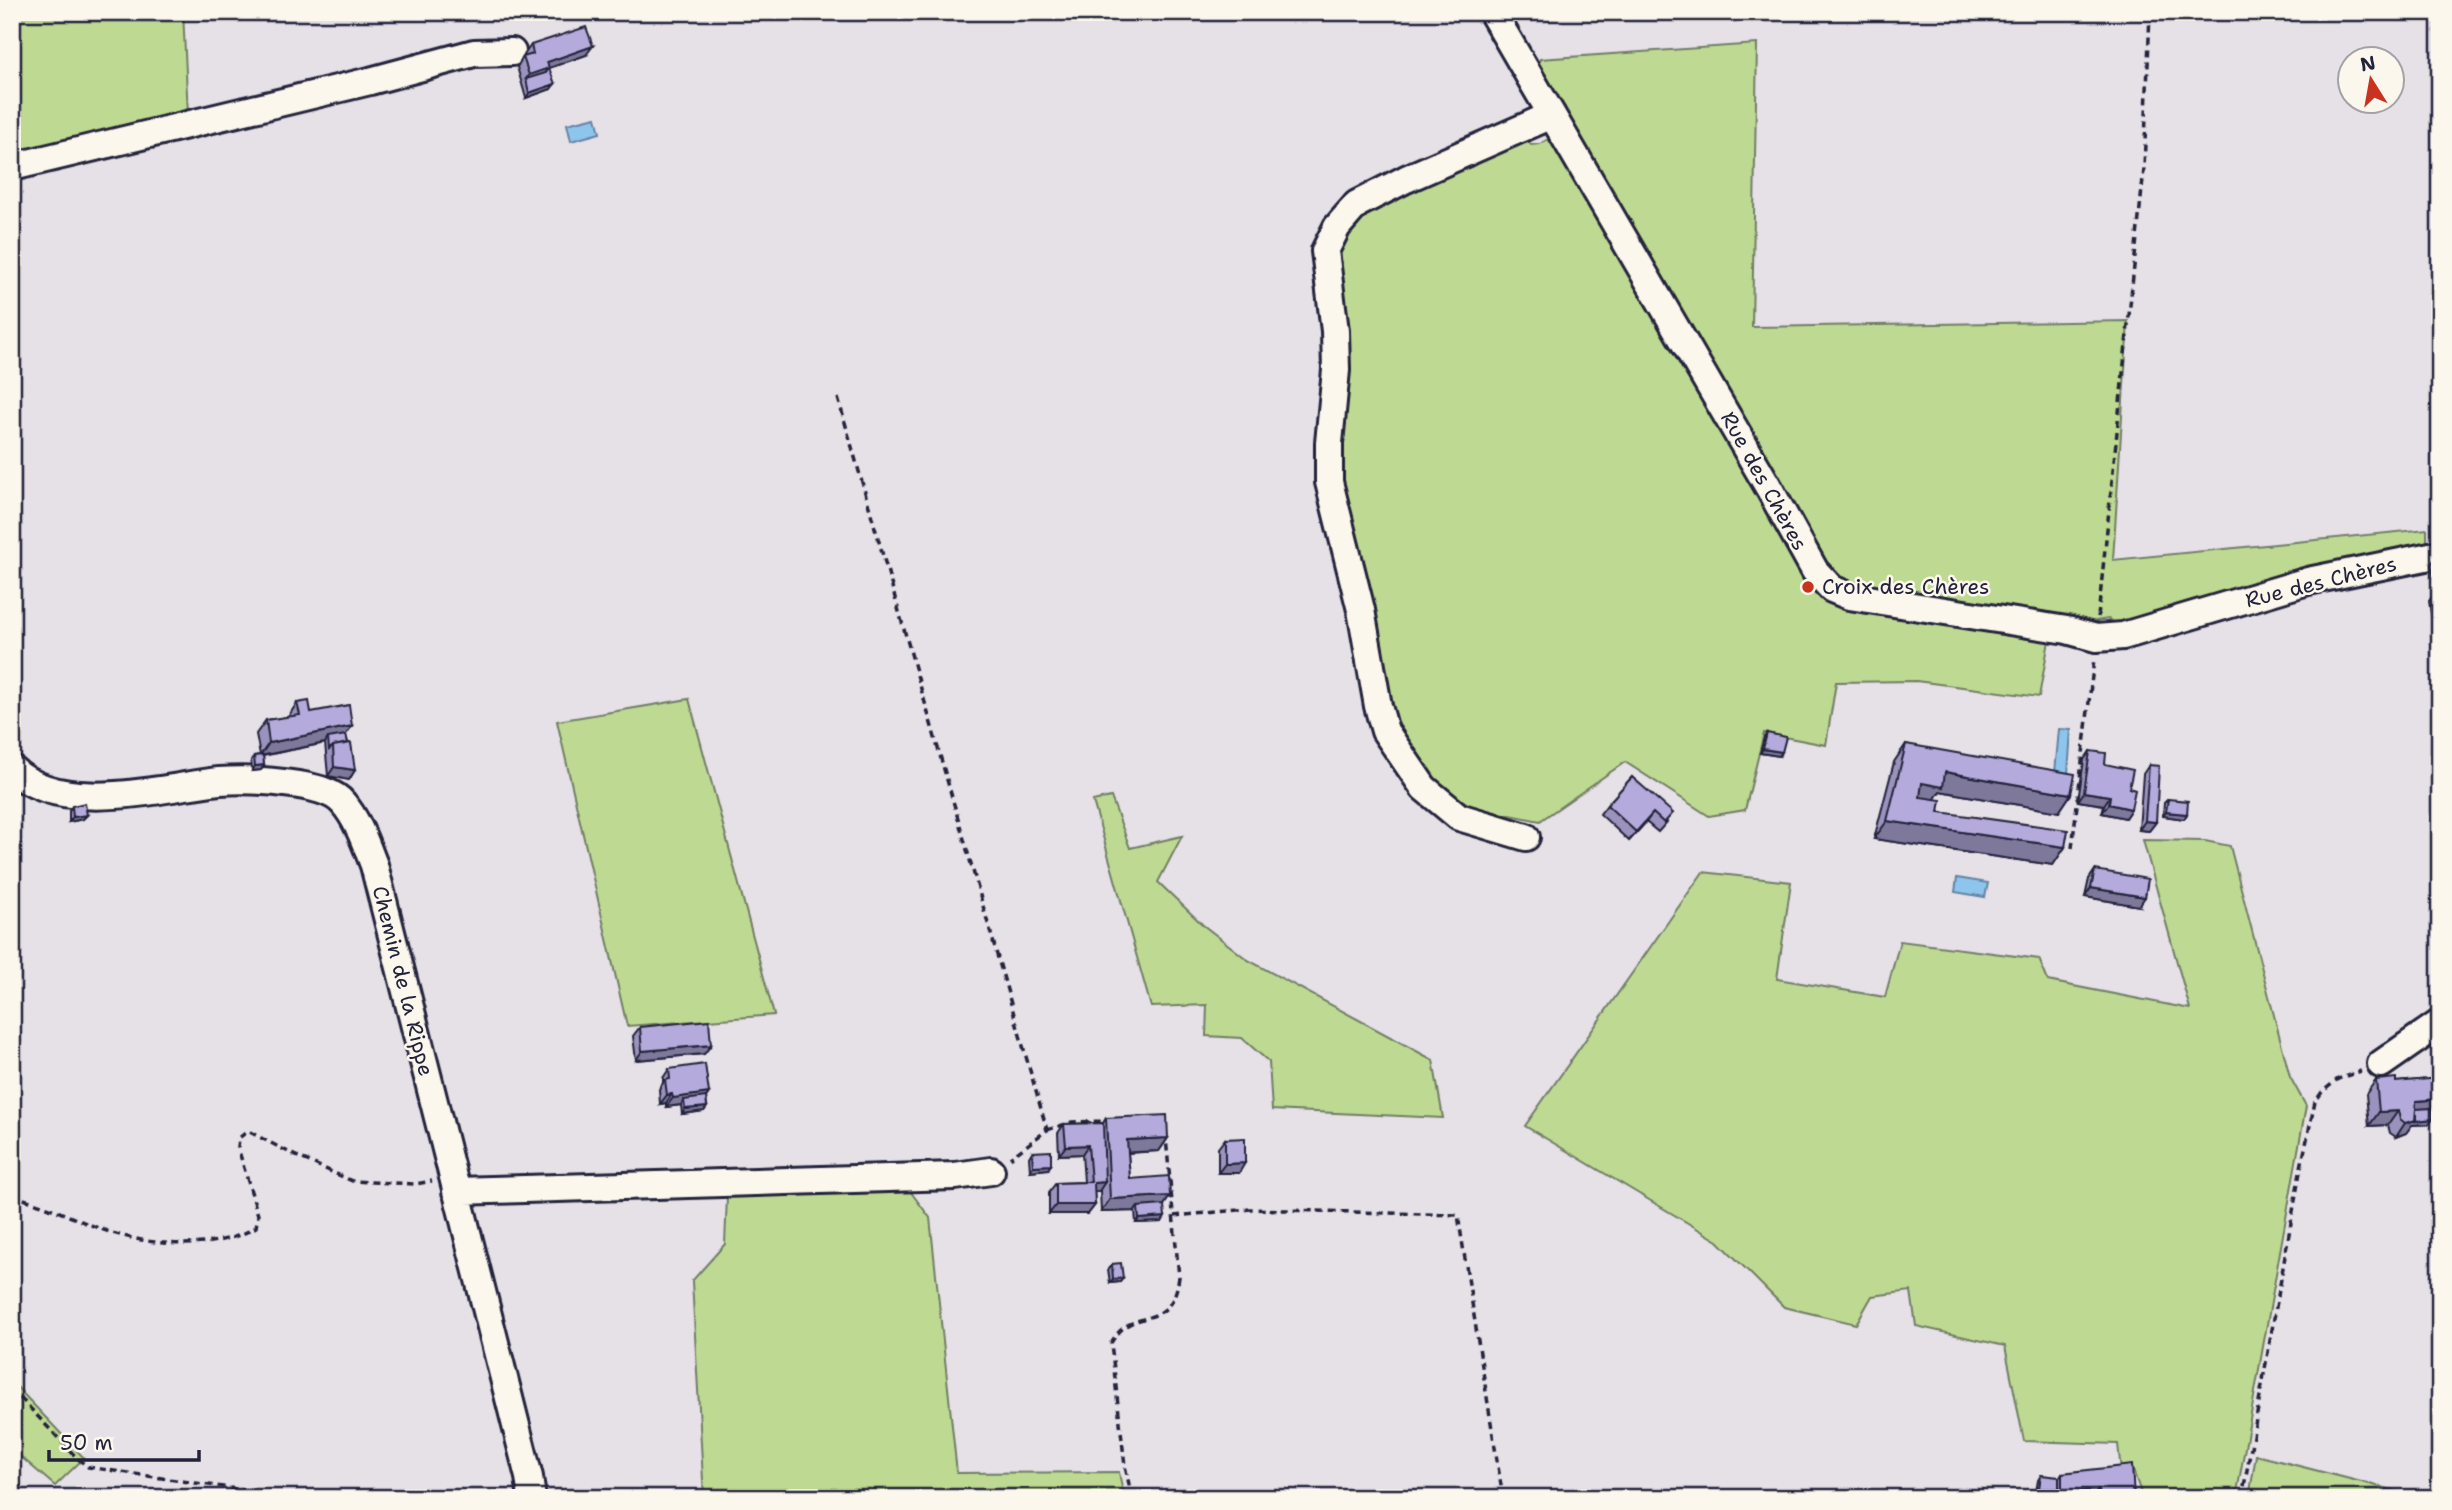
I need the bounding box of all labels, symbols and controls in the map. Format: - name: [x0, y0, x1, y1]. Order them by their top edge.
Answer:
- north arrow: [2336, 46, 2406, 116]
- text: N: [2358, 50, 2378, 78]
- street label: Rue des Chères: [1714, 406, 1814, 556]
- street label: Rue des Chères: [2242, 550, 2400, 614]
- place label: Croix des Chères: [1822, 573, 1989, 601]
- marker: Croix des Chères: [1800, 579, 1816, 595]
- street label: Chemin de la Rippe: [366, 883, 440, 1079]
- scale bar: [49, 1419, 200, 1463]
- text: 50 m: [60, 1429, 113, 1457]

